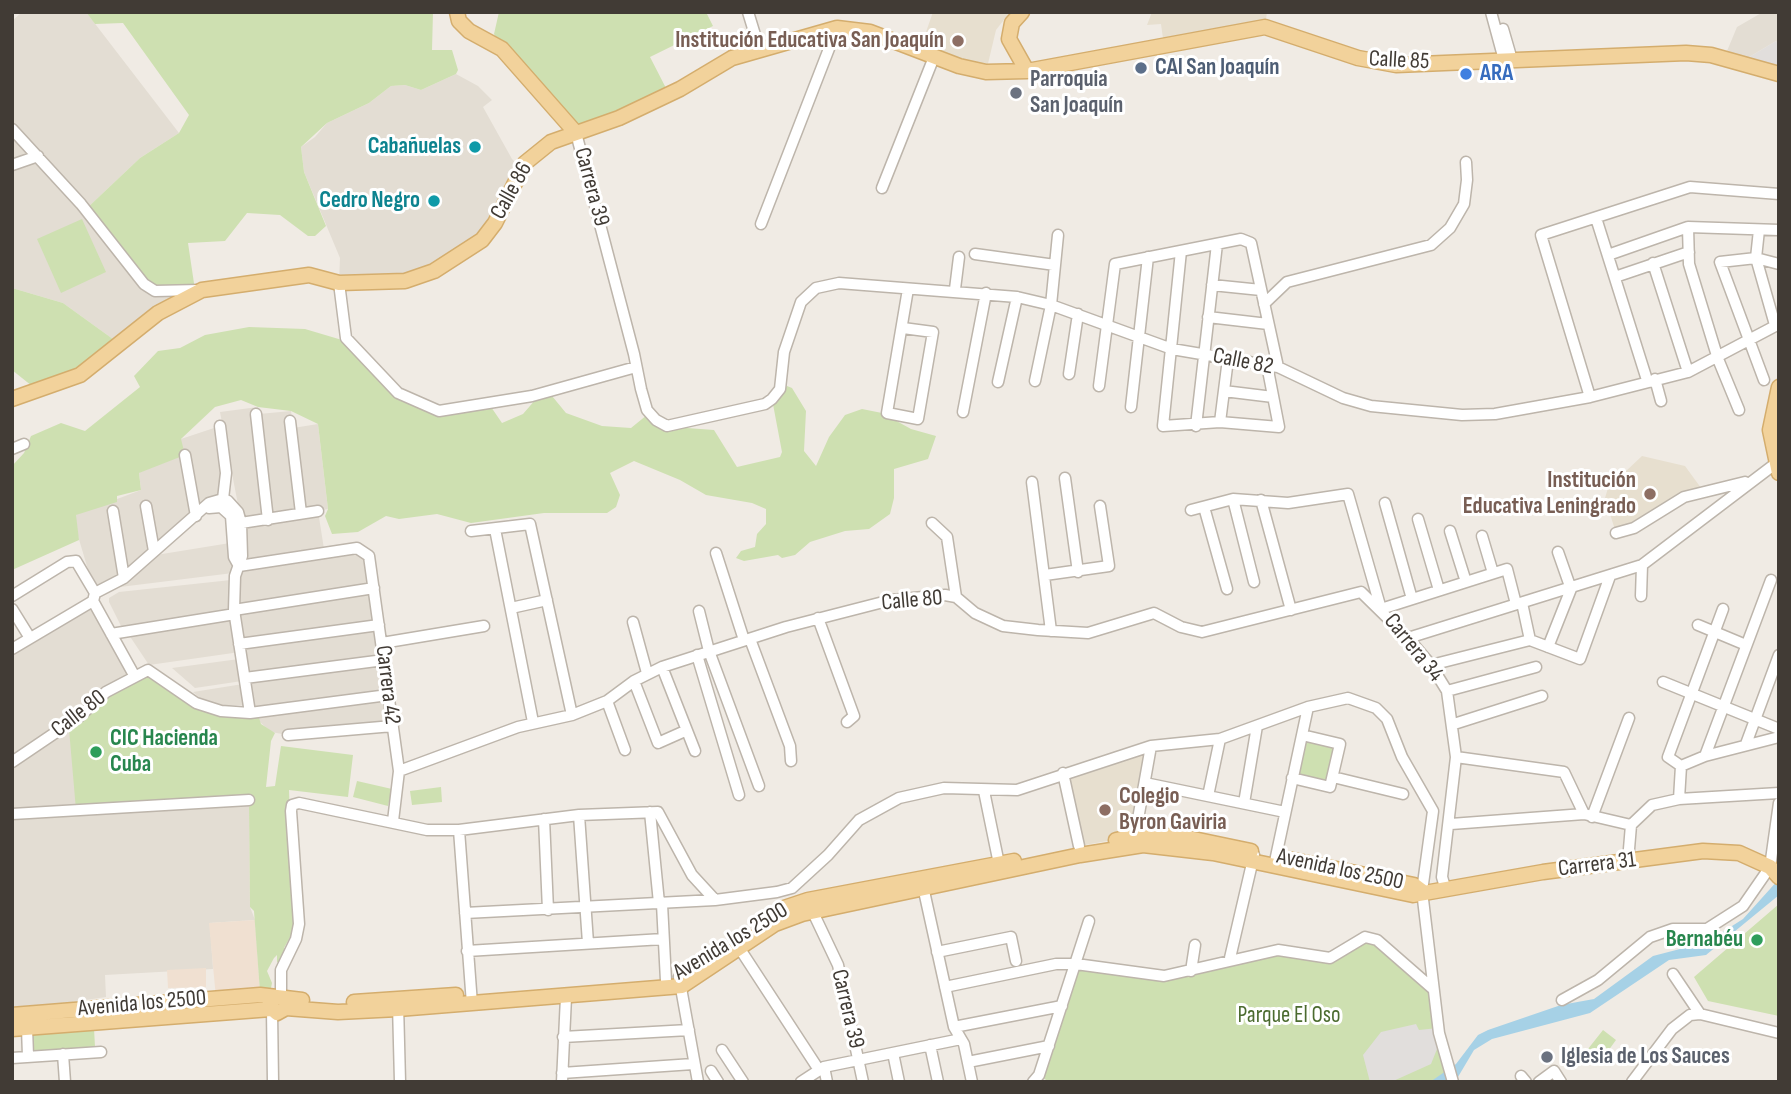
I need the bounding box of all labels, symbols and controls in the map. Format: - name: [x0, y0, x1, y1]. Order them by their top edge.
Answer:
- place label: Institución Educativa San Joaquín: [675, 27, 944, 55]
- marker: Institución Educativa San Joaquín: [950, 33, 966, 49]
- street label: Calle 85: [1368, 46, 1430, 76]
- place label: CAI San Joaquín: [1155, 54, 1279, 82]
- marker: CAI San Joaquín: [1133, 60, 1149, 76]
- place label: ARA: [1480, 60, 1513, 88]
- place label: Parroquia San Joaquín: [1030, 66, 1123, 120]
- marker: ARA: [1458, 66, 1474, 82]
- marker: Parroquia San Joaquín: [1008, 85, 1024, 101]
- place label: Cabañuelas: [368, 133, 461, 161]
- marker: Cabañuelas: [467, 139, 483, 155]
- street label: Carrera 39: [567, 145, 615, 229]
- street label: Calle 86: [485, 158, 539, 224]
- place label: Cedro Negro: [319, 187, 420, 215]
- marker: Cedro Negro: [426, 193, 442, 209]
- street label: Calle 82: [1210, 343, 1276, 381]
- place label: Institución Educativa Leningrado: [1463, 467, 1636, 521]
- marker: Institución Educativa Leningrado: [1642, 486, 1658, 502]
- street label: Calle 80: [880, 585, 944, 617]
- street label: Carrera 34: [1377, 608, 1449, 688]
- street label: Carrera 42: [368, 644, 406, 726]
- street label: Calle 80: [46, 684, 112, 744]
- place label: CIC Hacienda Cuba: [110, 725, 218, 779]
- marker: CIC Hacienda Cuba: [88, 744, 104, 760]
- place label: Colegio Byron Gaviria: [1119, 783, 1227, 837]
- marker: Colegio Byron Gaviria: [1097, 802, 1113, 818]
- street label: Avenida los 2500: [1274, 843, 1406, 897]
- street label: Carrera 31: [1557, 847, 1637, 883]
- street label: Avenida los 2500: [669, 897, 793, 987]
- place label: Bernabéu: [1666, 926, 1743, 954]
- marker: Bernabéu: [1749, 932, 1765, 948]
- street label: Carrera 39: [825, 967, 869, 1051]
- street label: Avenida los 2500: [77, 985, 207, 1023]
- park label: Parque El Oso: [1237, 1002, 1341, 1030]
- place label: Iglesia de Los Sauces: [1561, 1043, 1730, 1071]
- marker: Iglesia de Los Sauces: [1539, 1049, 1555, 1065]

